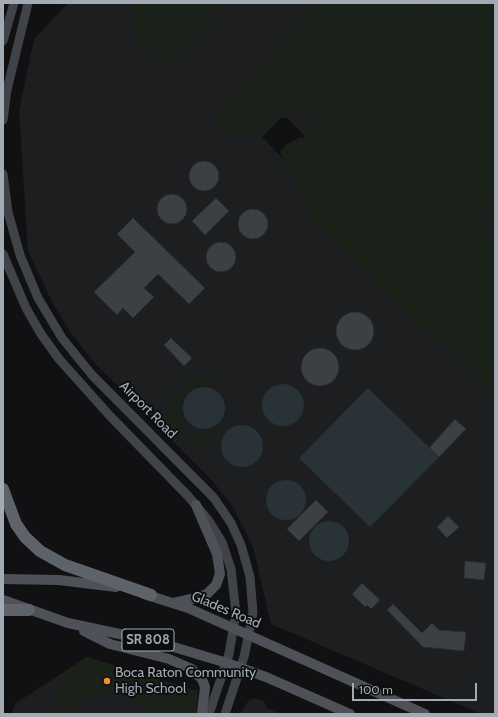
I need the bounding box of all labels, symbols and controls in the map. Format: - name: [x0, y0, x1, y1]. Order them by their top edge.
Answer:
- street label: Airport Road: [116, 378, 180, 442]
- street label: Glades Road: [189, 588, 263, 632]
- road number: SR 808: [122, 629, 174, 651]
- place label: Boca Raton Community High School: [115, 665, 256, 698]
- scale bar: [354, 675, 479, 701]
- marker: Boca Raton Community High School: [102, 676, 112, 686]
- text: 100 m: [359, 682, 393, 697]

